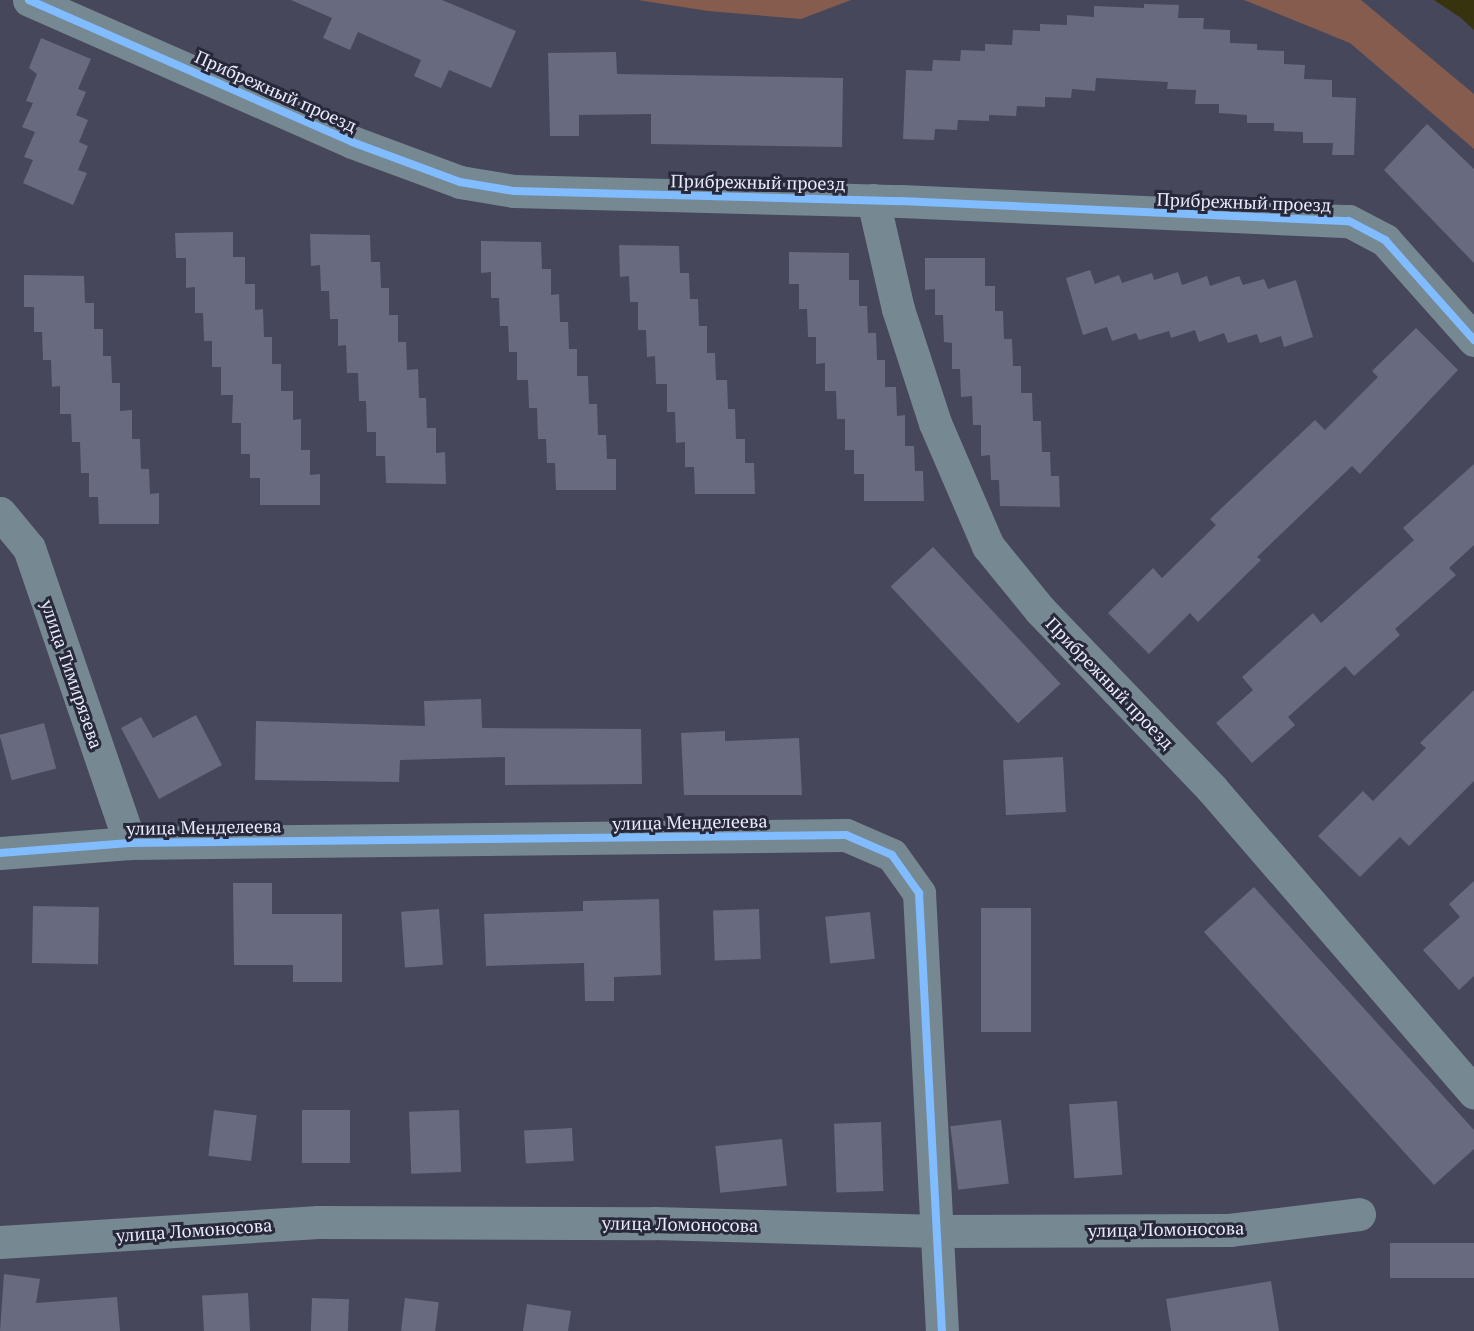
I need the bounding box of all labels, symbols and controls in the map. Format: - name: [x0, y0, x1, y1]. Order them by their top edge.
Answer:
- street label: Прибрежный проезд: [192, 46, 360, 136]
- street label: Прибрежный проезд: [670, 170, 846, 194]
- street label: Прибрежный проезд: [1156, 188, 1332, 216]
- street label: улица Тимирязева: [36, 597, 108, 751]
- street label: Прибрежный проезд: [1042, 613, 1178, 753]
- street label: улица Менделеева: [612, 810, 768, 834]
- street label: улица Менделеева: [126, 815, 282, 839]
- street label: улица Ломоносова: [602, 1212, 758, 1236]
- street label: улица Ломоносова: [115, 1214, 273, 1246]
- street label: улица Ломоносова: [1088, 1217, 1244, 1241]

